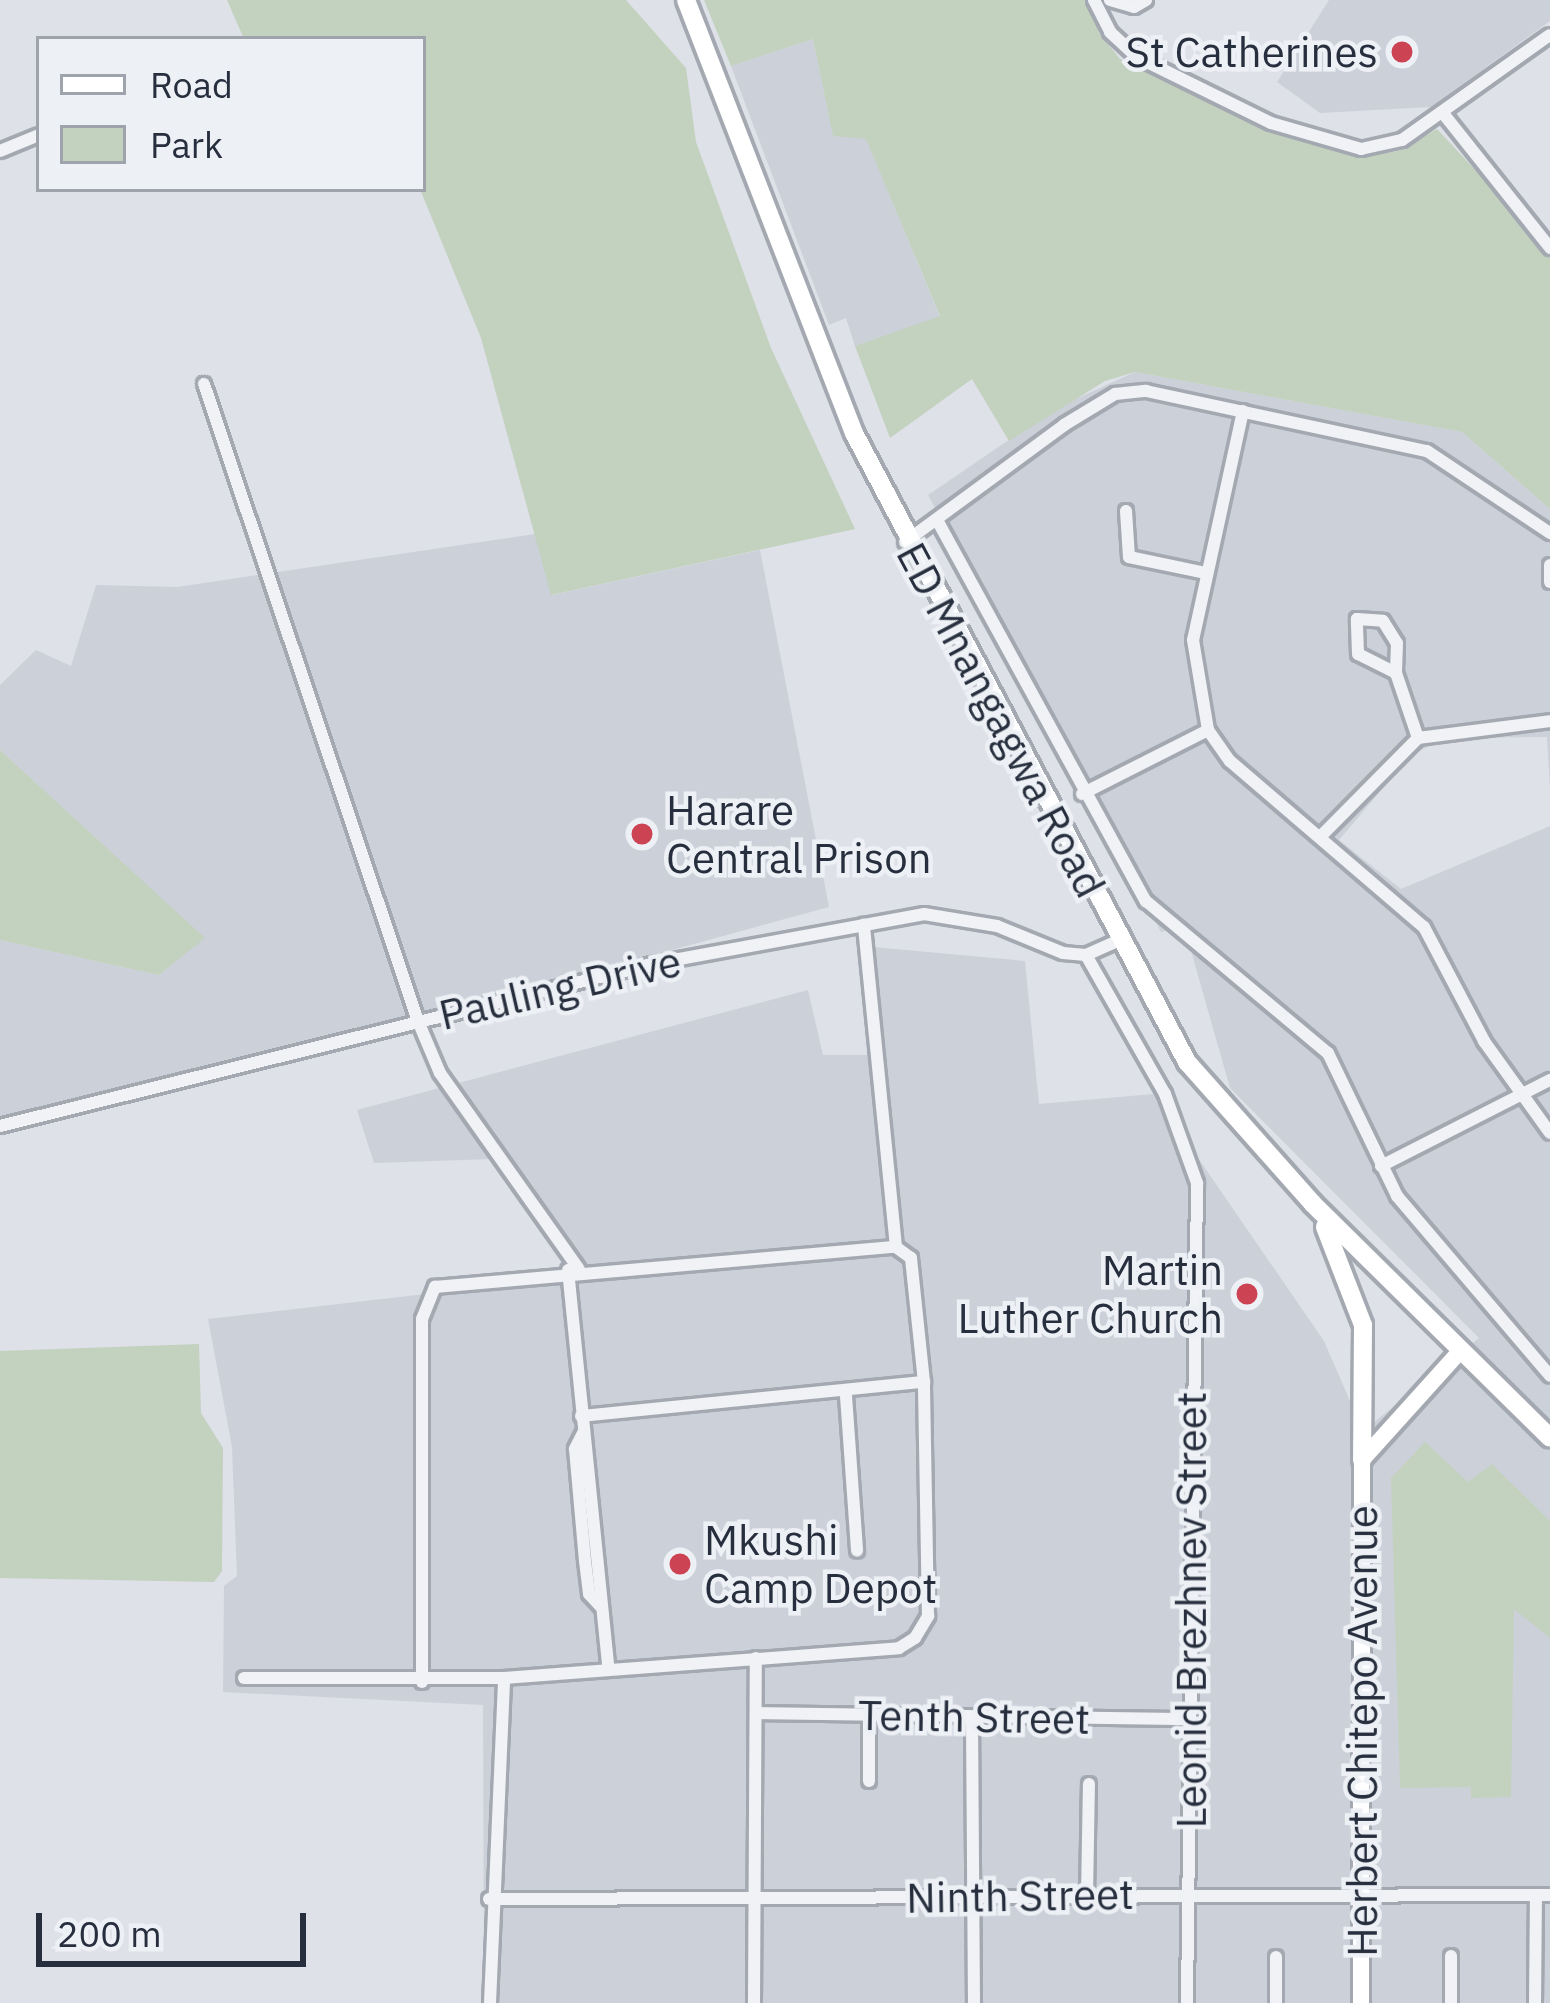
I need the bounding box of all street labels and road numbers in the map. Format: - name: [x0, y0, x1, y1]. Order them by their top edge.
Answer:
- street label: ED Mnangagwa Road: [886, 534, 1116, 906]
- street label: Pauling Drive: [434, 936, 686, 1040]
- street label: Leonid Brezhnev Street: [1166, 1391, 1216, 1829]
- street label: Herbert Chitepo Avenue: [1337, 1505, 1387, 1957]
- street label: Tenth Street: [858, 1690, 1090, 1744]
- street label: Ninth Street: [906, 1869, 1134, 1923]

